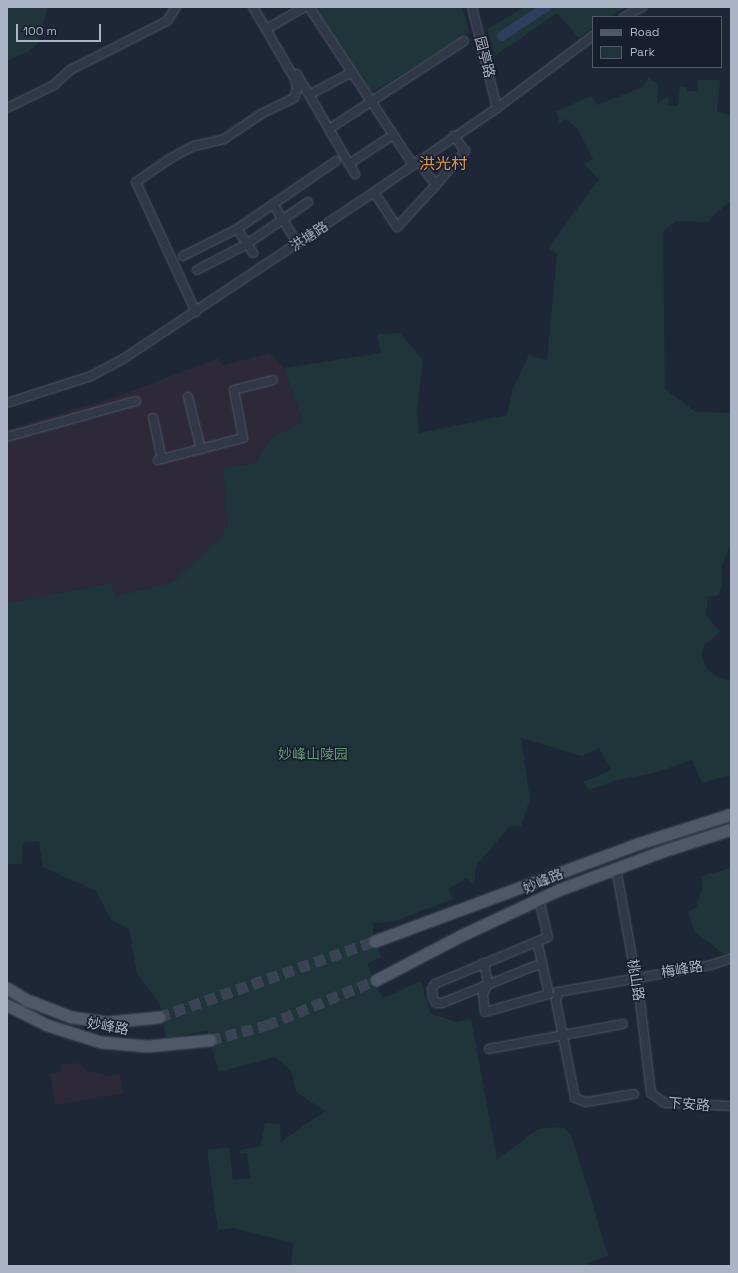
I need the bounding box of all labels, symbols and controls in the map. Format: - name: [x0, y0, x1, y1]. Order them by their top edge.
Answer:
- scale bar: [18, 16, 103, 42]
- legend: [592, 16, 722, 68]
- text: 100 m: [23, 23, 57, 39]
- text: Road: [630, 24, 659, 40]
- street label: 园亭路: [472, 35, 498, 79]
- text: Park: [630, 44, 655, 60]
- district label: 洪光村: [419, 154, 467, 174]
- street label: 洪塘路: [287, 217, 331, 255]
- park label: 妙峰山陵园: [278, 746, 348, 762]
- street label: 妙峰路: [520, 865, 566, 897]
- street label: 梅峰路: [660, 957, 704, 981]
- street label: 桃山路: [624, 958, 648, 1002]
- street label: 妙峰路: [86, 1014, 130, 1038]
- street label: 下安路: [667, 1094, 711, 1114]

